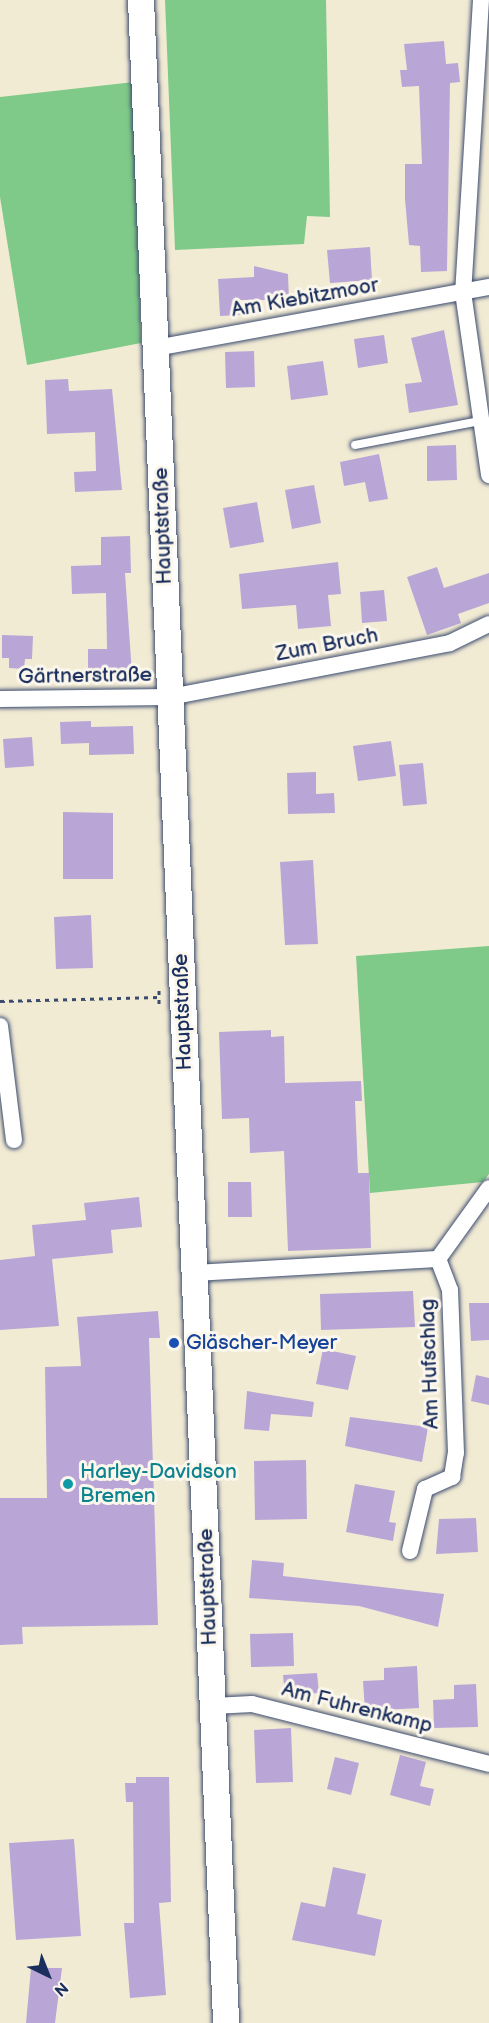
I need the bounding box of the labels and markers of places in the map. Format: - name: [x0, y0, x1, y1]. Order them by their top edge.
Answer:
- place label: Gläscher-Meyer: [186, 1330, 337, 1356]
- marker: Gläscher-Meyer: [167, 1336, 181, 1350]
- place label: Harley-Davidson Bremen: [80, 1459, 237, 1509]
- marker: Harley-Davidson Bremen: [61, 1477, 75, 1491]

